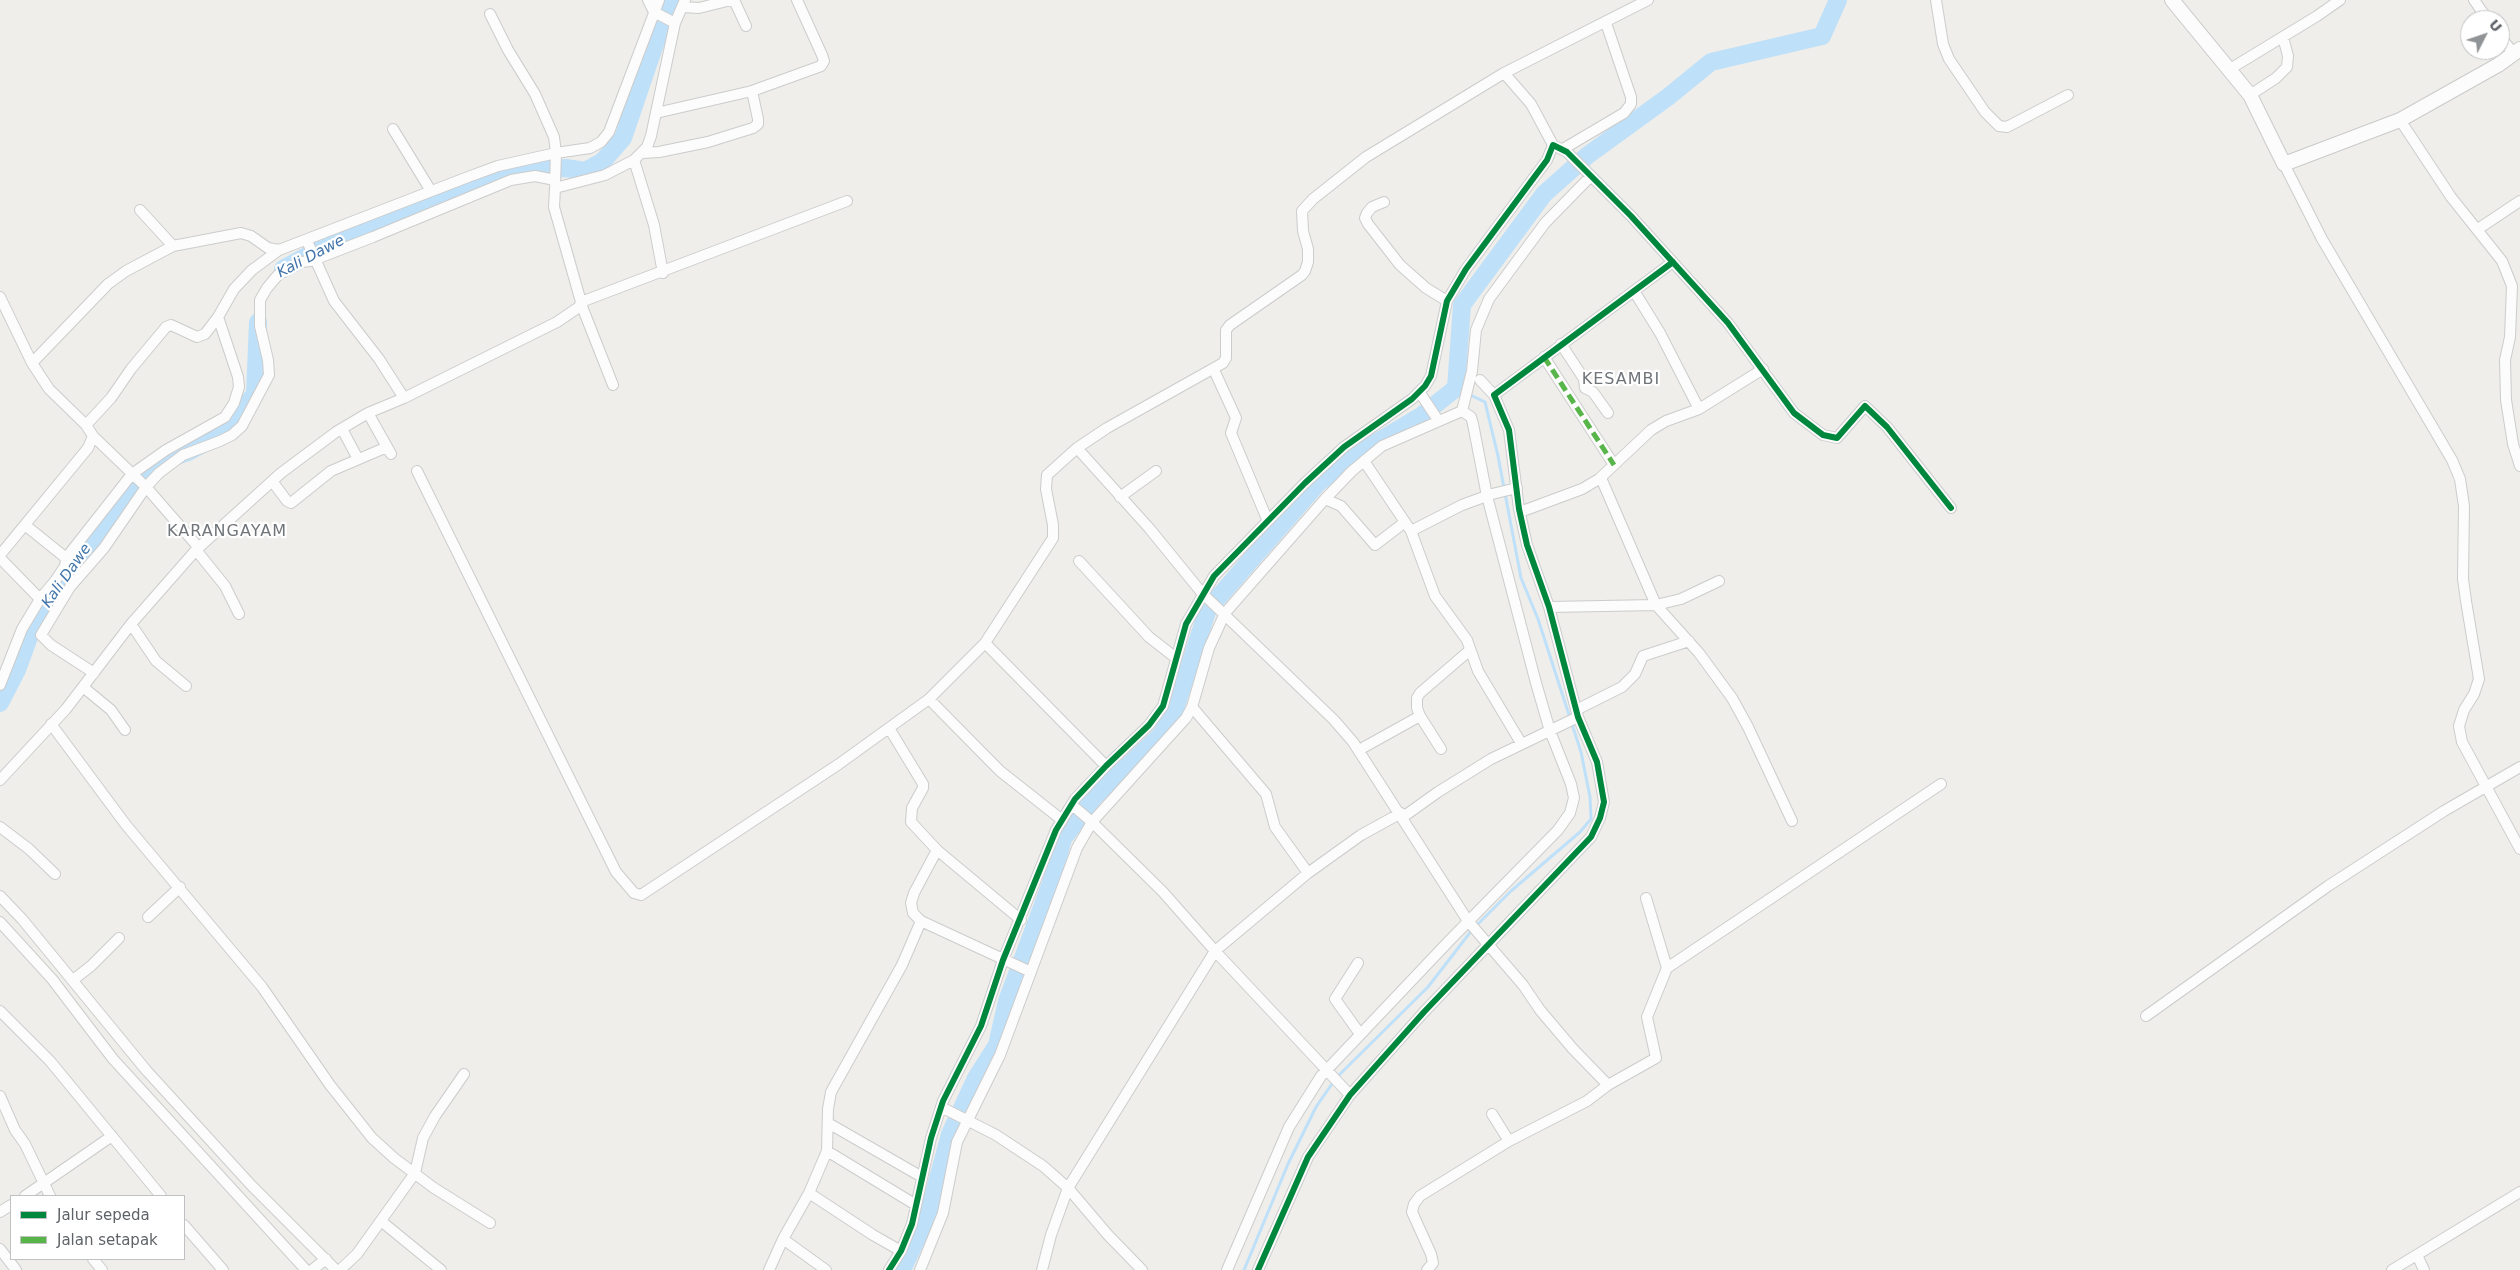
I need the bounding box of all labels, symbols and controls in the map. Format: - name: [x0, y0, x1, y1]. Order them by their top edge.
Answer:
- north arrow: [2460, 10, 2510, 60]
- text: U: [2486, 16, 2505, 35]
- water label: Kali Dawe: [274, 232, 348, 282]
- district label: KESAMBI: [1581, 370, 1661, 390]
- district label: KARANGAYAM: [166, 522, 288, 542]
- water label: Kali Dawe: [38, 541, 96, 611]
- legend: [10, 1195, 185, 1260]
- text: Jalur sepeda: [57, 1206, 150, 1224]
- text: Jalan setapak: [57, 1231, 158, 1249]

